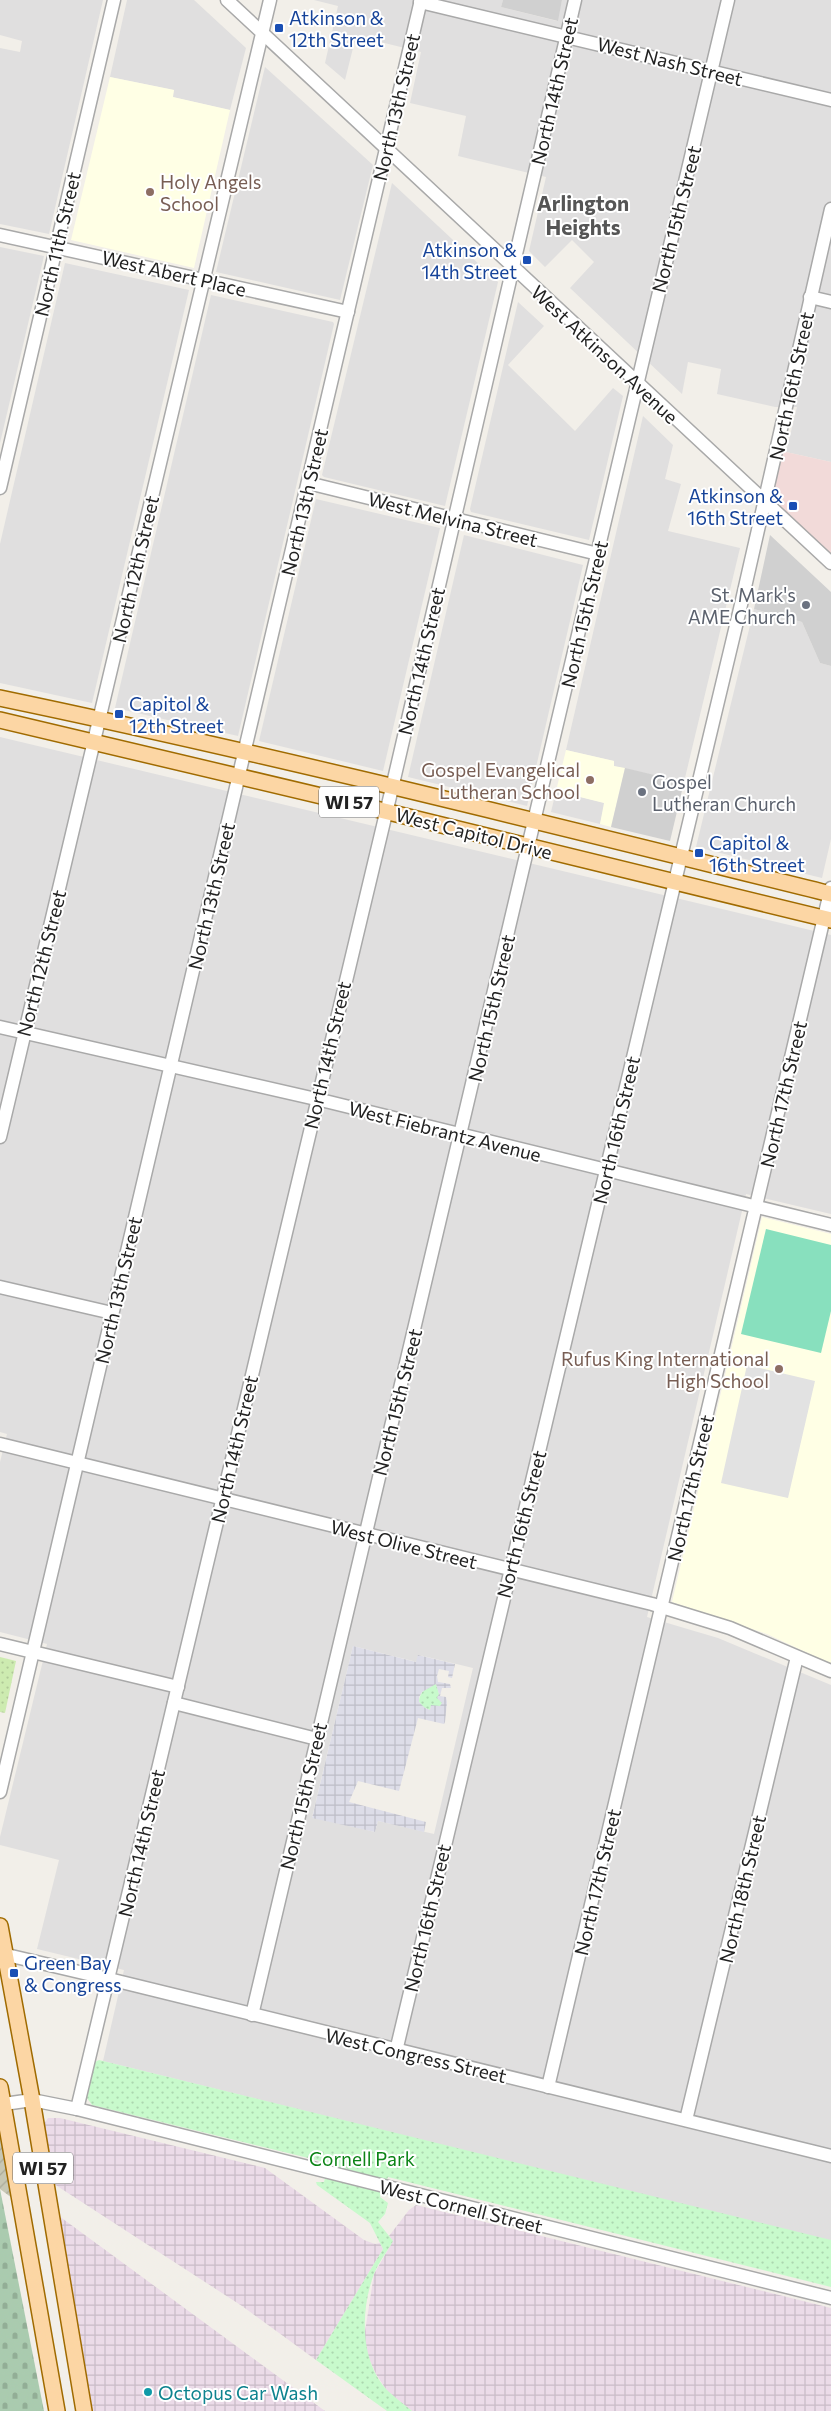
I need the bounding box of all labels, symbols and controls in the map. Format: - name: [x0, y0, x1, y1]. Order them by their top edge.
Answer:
- place label: Atkinson & 12th Street: [289, 6, 384, 51]
- street label: North 14th Street: [526, 15, 582, 167]
- marker: Atkinson & 12th Street: [273, 22, 285, 34]
- street label: North 13th Street: [368, 31, 424, 183]
- street label: West Nash Street: [595, 32, 745, 90]
- street label: North 15th Street: [647, 143, 705, 295]
- street label: North 11th Street: [29, 169, 85, 319]
- place label: Holy Angels School: [160, 170, 262, 215]
- marker: Holy Angels School: [144, 186, 156, 198]
- district label: Arlington Heights: [537, 190, 629, 239]
- place label: Atkinson & 14th Street: [421, 238, 517, 283]
- street label: West Abert Place: [100, 245, 248, 301]
- marker: Atkinson & 14th Street: [521, 254, 533, 266]
- street label: West Atkinson Avenue: [527, 280, 683, 428]
- street label: North 16th Street: [764, 309, 818, 462]
- street label: North 13th Street: [276, 426, 332, 578]
- place label: Atkinson & 16th Street: [687, 484, 783, 529]
- street label: West Melvina Street: [366, 487, 540, 551]
- street label: North 12th Street: [107, 493, 163, 645]
- marker: Atkinson & 16th Street: [787, 500, 799, 512]
- street label: North 15th Street: [556, 538, 612, 690]
- place label: St. Mark's AME Church: [688, 583, 796, 628]
- street label: North 14th Street: [393, 585, 449, 737]
- marker: St. Mark's AME Church: [800, 599, 812, 611]
- place label: Capitol & 12th Street: [129, 692, 224, 737]
- marker: Capitol & 12th Street: [113, 708, 125, 720]
- place label: Gospel Evangelical Lutheran School: [421, 758, 580, 803]
- place label: Gospel Lutheran Church: [652, 770, 796, 815]
- marker: Gospel Evangelical Lutheran School: [584, 774, 596, 786]
- road number: WI 57: [319, 786, 379, 818]
- marker: Gospel Lutheran Church: [636, 786, 648, 798]
- street label: West Capitol Drive: [393, 802, 555, 864]
- street label: North 13th Street: [183, 820, 239, 972]
- place label: Capitol & 16th Street: [709, 831, 805, 876]
- marker: Capitol & 16th Street: [693, 847, 705, 859]
- street label: North 12th Street: [12, 887, 70, 1039]
- street label: North 15th Street: [463, 932, 519, 1084]
- street label: North 14th Street: [299, 979, 355, 1131]
- street label: North 17th Street: [755, 1018, 811, 1170]
- street label: North 16th Street: [588, 1054, 644, 1206]
- street label: West Fiebrantz Avenue: [346, 1096, 544, 1166]
- street label: North 13th Street: [90, 1214, 146, 1366]
- street label: North 15th Street: [368, 1326, 426, 1478]
- place label: Rufus King International High School: [561, 1347, 769, 1392]
- marker: Rufus King International High School: [773, 1363, 785, 1375]
- street label: North 14th Street: [206, 1373, 262, 1525]
- street label: North 17th Street: [662, 1412, 718, 1564]
- street label: North 16th Street: [492, 1448, 551, 1600]
- street label: West Olive Street: [328, 1515, 480, 1573]
- street label: North 15th Street: [275, 1720, 331, 1872]
- street label: North 14th Street: [113, 1767, 169, 1919]
- street label: North 17th Street: [569, 1806, 625, 1958]
- street label: North 18th Street: [714, 1813, 770, 1965]
- street label: North 16th Street: [399, 1842, 455, 1994]
- place label: Green Bay & Congress: [24, 1951, 122, 1996]
- marker: Green Bay & Congress: [8, 1967, 20, 1979]
- street label: West Congress Street: [323, 2023, 509, 2087]
- park label: Cornell Park: [309, 2147, 415, 2170]
- road number: WI 57: [13, 2152, 73, 2184]
- street label: West Cornell Street: [377, 2175, 545, 2238]
- place label: Octopus Car Wash: [158, 2381, 318, 2404]
- marker: Octopus Car Wash: [142, 2386, 154, 2398]

